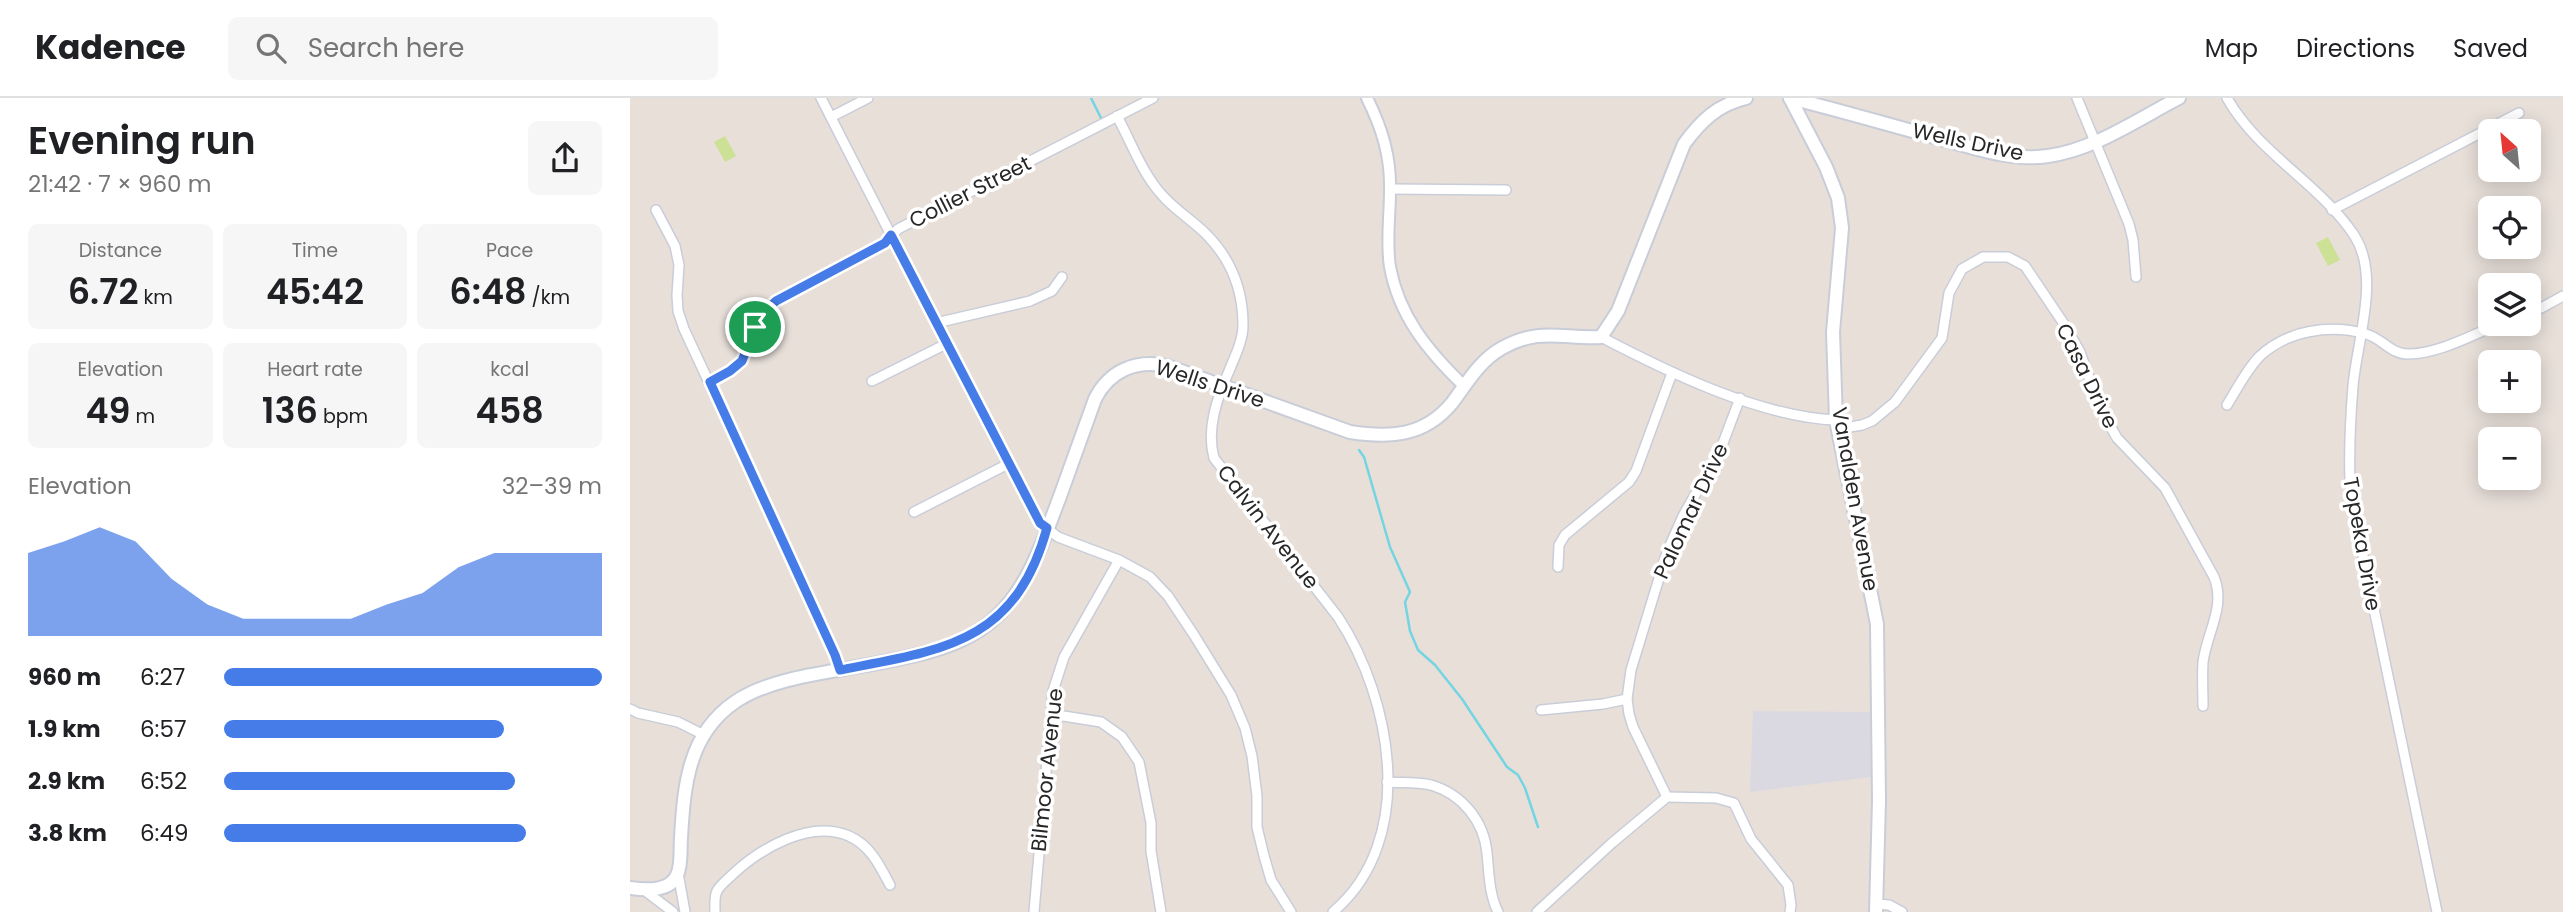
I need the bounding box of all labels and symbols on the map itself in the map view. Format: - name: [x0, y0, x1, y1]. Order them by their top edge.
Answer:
- street label: Wells Drive: [1910, 116, 2026, 167]
- north arrow: [2478, 119, 2541, 182]
- street label: Collier Street: [904, 148, 1036, 235]
- pin: [725, 297, 785, 357]
- street label: Casa Drive: [2049, 318, 2125, 433]
- street label: Wells Drive: [1152, 352, 1268, 415]
- street label: Vanalden Avenue: [1825, 405, 1886, 593]
- street label: Palomar Drive: [1646, 438, 1735, 583]
- street label: Calvin Avenue: [1211, 458, 1326, 595]
- street label: Topeka Drive: [2336, 475, 2389, 613]
- street label: Bilmoor Avenue: [1024, 687, 1069, 853]

